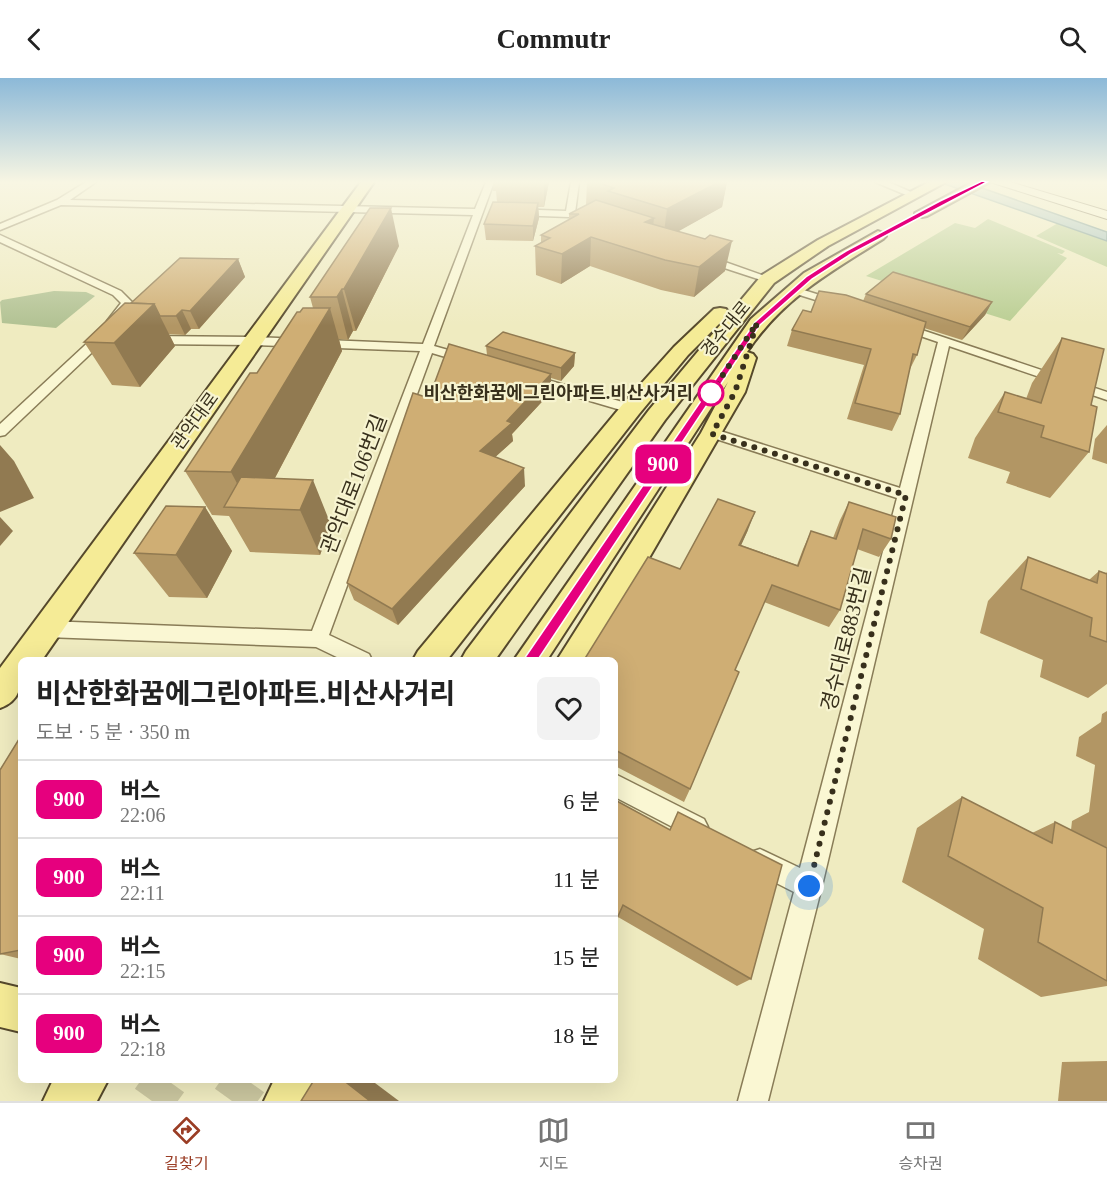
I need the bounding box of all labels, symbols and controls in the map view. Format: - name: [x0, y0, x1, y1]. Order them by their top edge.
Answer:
- icon: back: [18, 23, 51, 56]
- icon: search: [1056, 23, 1089, 56]
- text: Commutr: [497, 24, 610, 54]
- street label: 경수대로: [697, 297, 755, 361]
- marker: 비산한화꿈에그린아파트.비산사거리: [698, 380, 724, 406]
- place label: 비산한화꿈에그린아파트.비산사거리: [424, 383, 693, 403]
- street label: 관악대로: [167, 388, 223, 454]
- street label: 관악대로106번길: [316, 411, 392, 557]
- line badge: 900: [628, 444, 698, 484]
- text: 900: [647, 452, 679, 476]
- street label: 경수대로883번길: [817, 565, 875, 713]
- button: heart: [537, 677, 600, 740]
- text: 비산한화꿈에그린아파트.비산사거리: [36, 678, 455, 709]
- text: 도보 · 5 분 · 350 m: [36, 721, 190, 743]
- text: 버스: [120, 778, 160, 803]
- text: 900: [53, 787, 85, 811]
- text: 6 분: [563, 789, 600, 814]
- text: 22:06: [120, 804, 166, 826]
- text: 버스: [120, 856, 160, 881]
- text: 900: [53, 865, 85, 889]
- text: 11 분: [553, 867, 600, 892]
- your location: [794, 871, 824, 901]
- text: 22:11: [120, 882, 165, 904]
- text: 버스: [120, 934, 160, 959]
- text: 900: [53, 943, 85, 967]
- text: 15 분: [552, 945, 600, 970]
- text: 22:15: [120, 960, 166, 982]
- text: 버스: [120, 1012, 160, 1037]
- text: 900: [53, 1021, 85, 1045]
- text: 18 분: [552, 1023, 600, 1048]
- text: 22:18: [120, 1038, 166, 1060]
- tab: 길찾기: [164, 1114, 208, 1174]
- tab: 지도: [537, 1114, 570, 1174]
- tab: 승차권: [899, 1114, 943, 1174]

